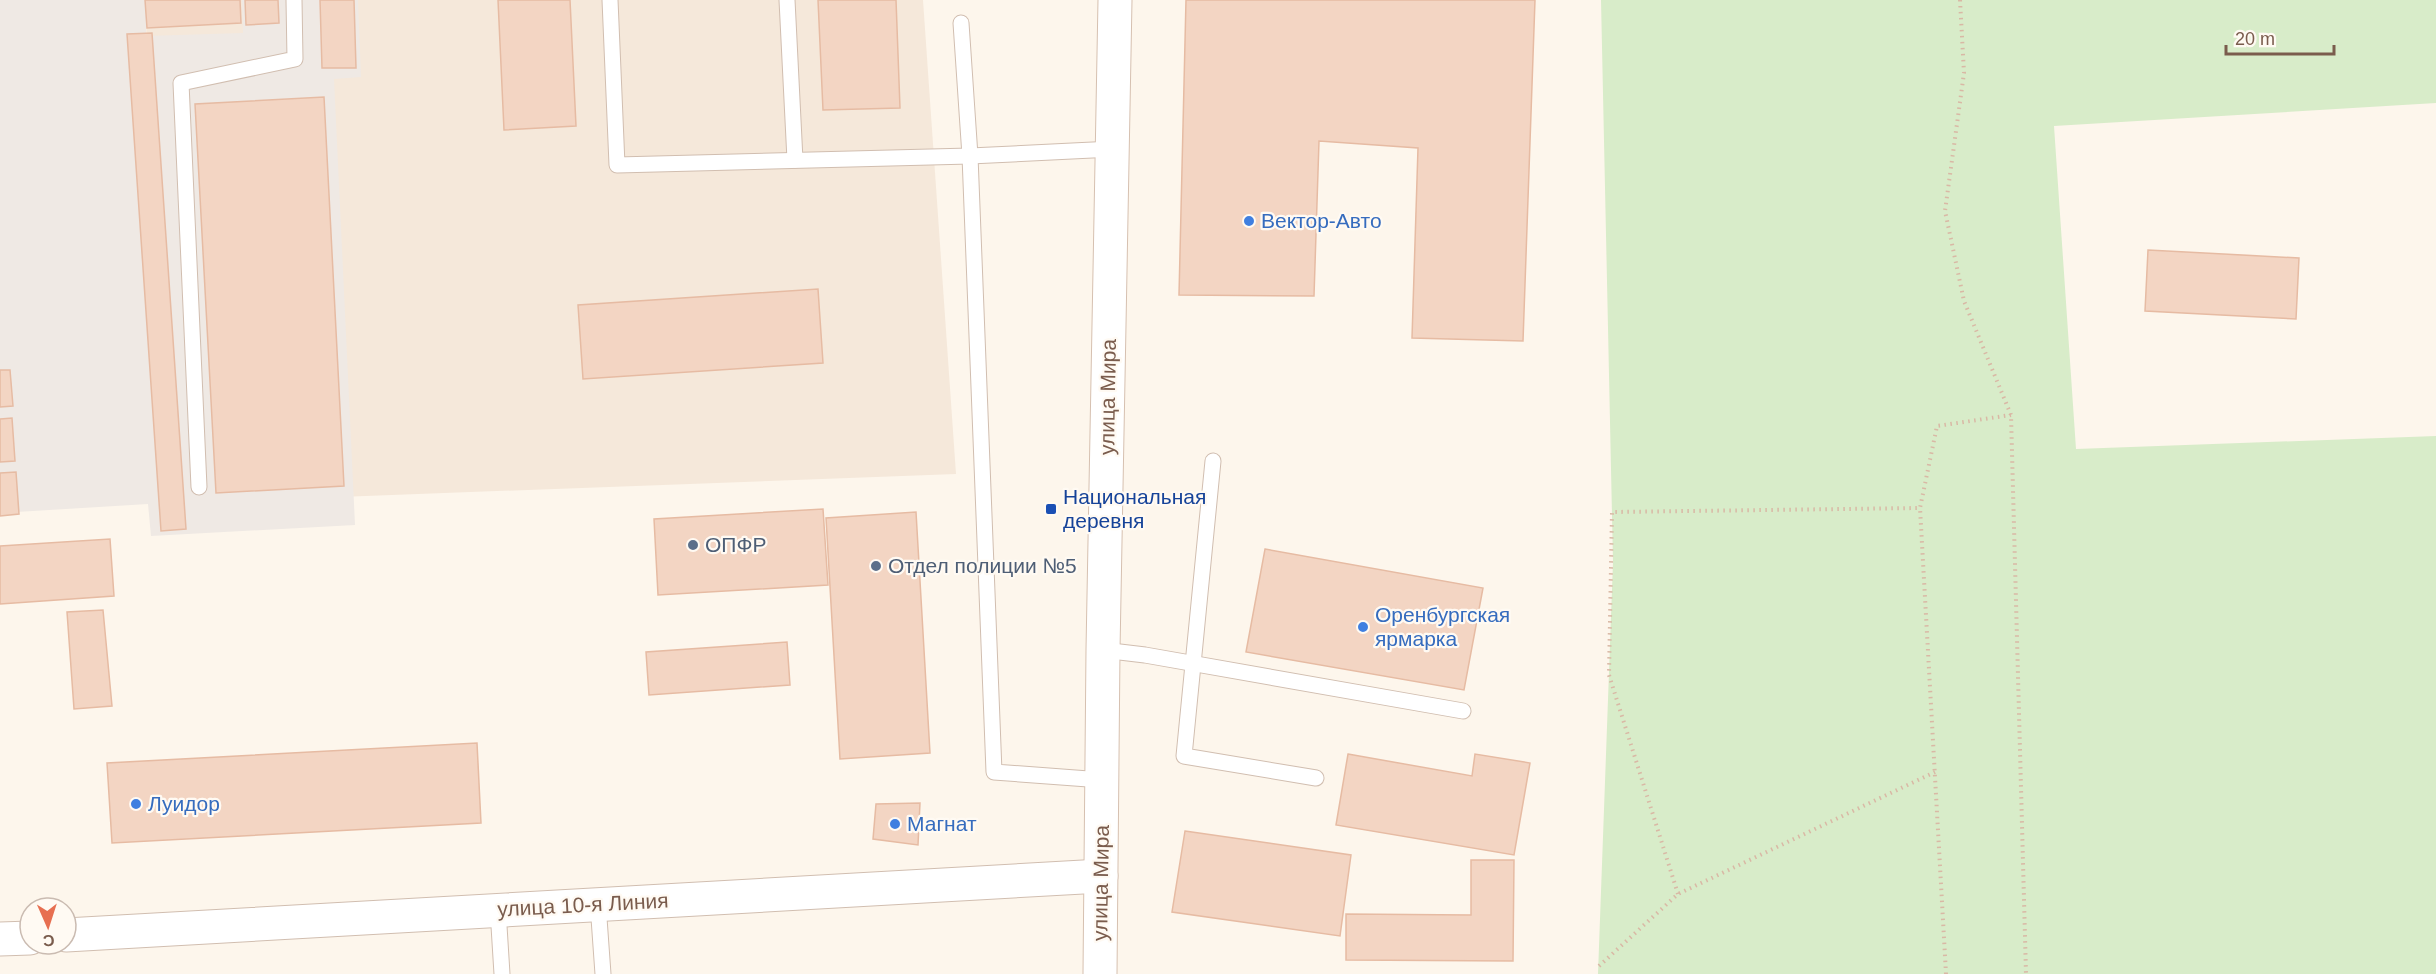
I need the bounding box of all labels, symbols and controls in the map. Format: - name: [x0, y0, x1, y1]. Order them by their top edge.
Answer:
- scale bar: [2226, 18, 2334, 56]
- text: 20 m: [2235, 29, 2275, 49]
- place label: Вектор-Авто: [1261, 209, 1382, 232]
- marker: Вектор-Авто: [1242, 214, 1256, 228]
- street label: улица Мира: [1095, 338, 1120, 455]
- place label: Национальная деревня: [1063, 485, 1206, 532]
- marker: Национальная деревня: [1044, 502, 1058, 516]
- place label: ОПФР: [705, 533, 766, 556]
- marker: ОПФР: [686, 538, 700, 552]
- place label: Отдел полиции №5: [888, 554, 1077, 577]
- marker: Отдел полиции №5: [869, 559, 883, 573]
- place label: Оренбургская ярмарка: [1375, 603, 1510, 650]
- marker: Оренбургская ярмарка: [1356, 620, 1370, 634]
- place label: Луидор: [148, 792, 220, 815]
- marker: Луидор: [129, 797, 143, 811]
- place label: Магнат: [907, 812, 977, 835]
- marker: Магнат: [888, 817, 902, 831]
- street label: улица Мира: [1088, 824, 1113, 941]
- street label: улица 10-я Линия: [497, 889, 669, 920]
- north arrow: [18, 896, 78, 956]
- text: С: [42, 932, 55, 949]

